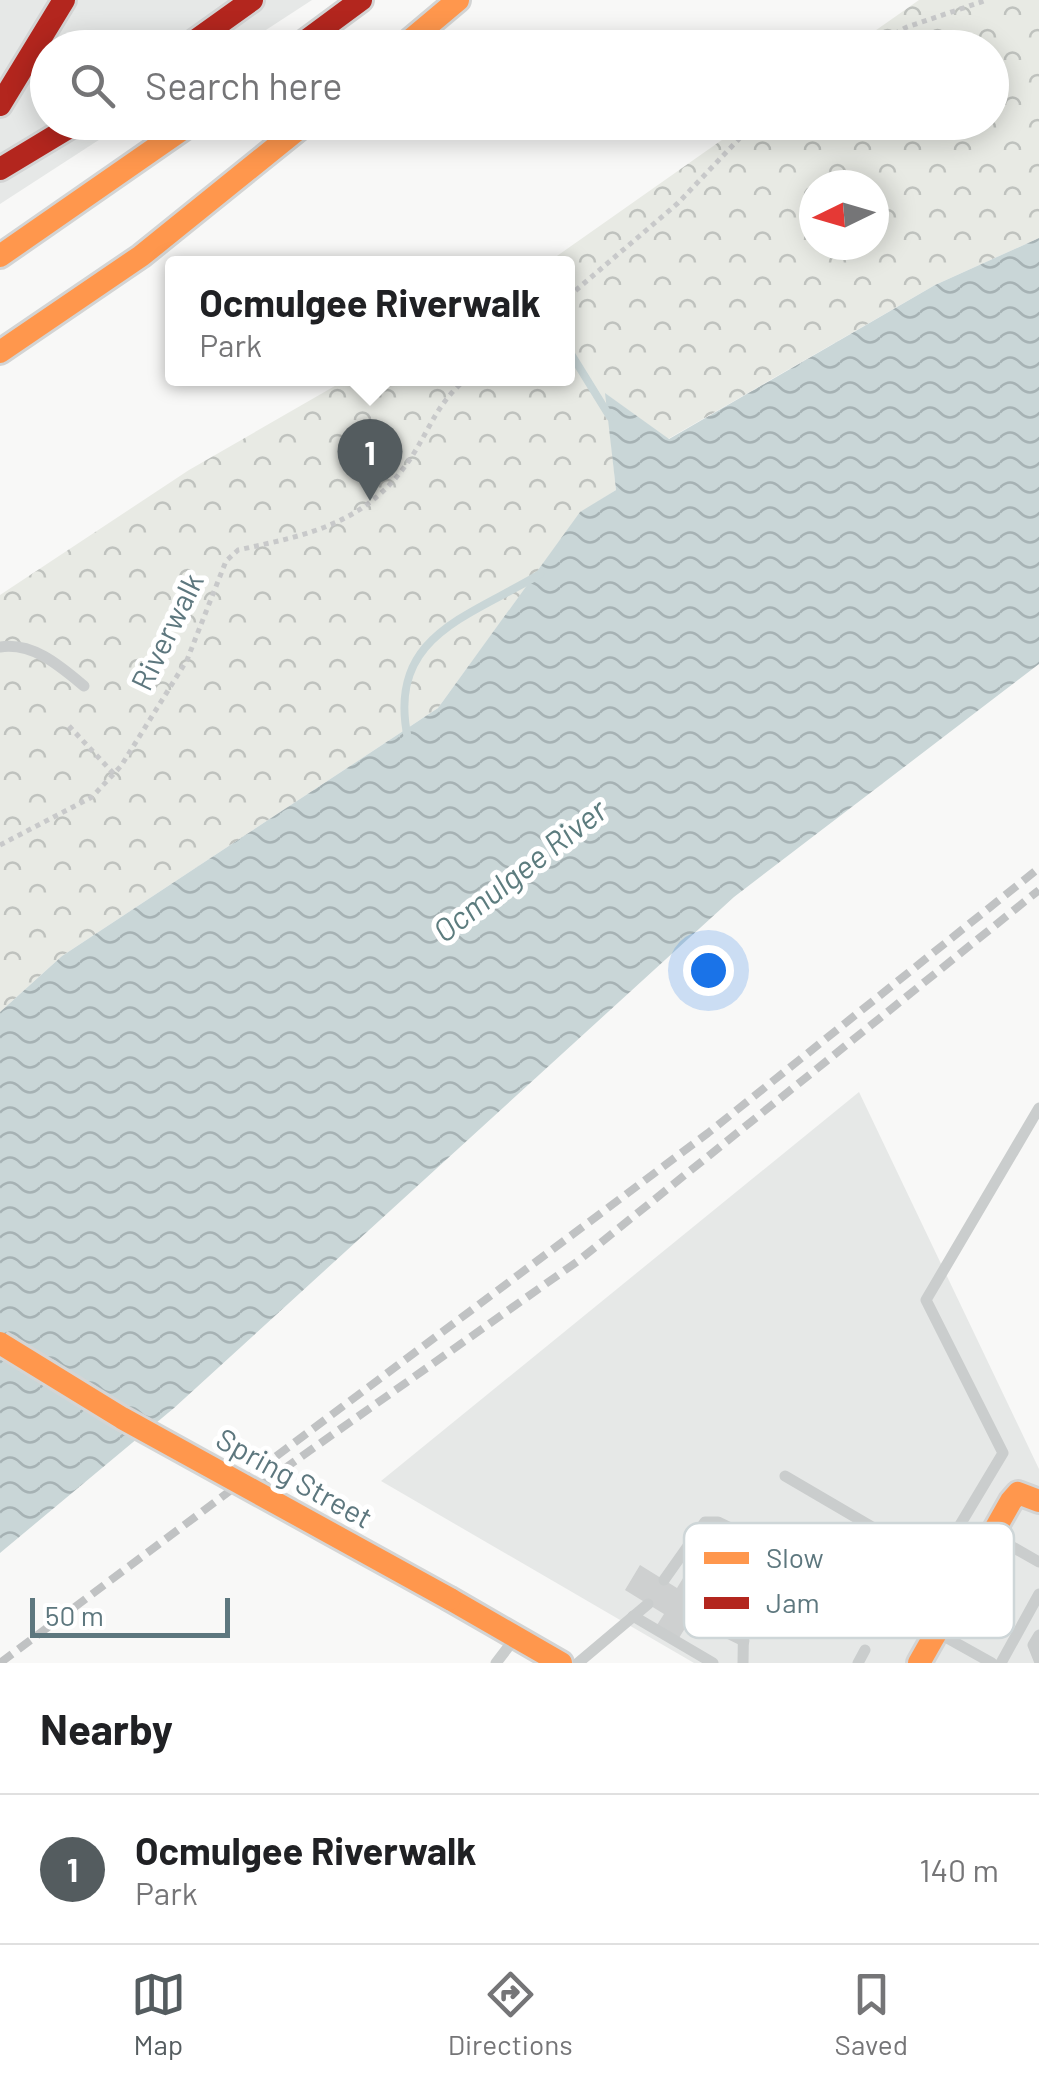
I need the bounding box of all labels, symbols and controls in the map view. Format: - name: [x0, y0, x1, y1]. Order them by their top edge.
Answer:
- search box: [30, 30, 1009, 140]
- icon: search: [65, 58, 120, 113]
- text: Search here: [145, 62, 343, 108]
- north arrow: [799, 170, 889, 260]
- popup: [165, 256, 575, 386]
- text: Ocmulgee Riverwalk: [199, 279, 541, 325]
- text: Park: [199, 325, 262, 363]
- pin: 1: [338, 418, 402, 501]
- street label: Riverwalk: [122, 567, 210, 696]
- water label: Ocmulgee River: [424, 789, 614, 949]
- your location: [683, 945, 734, 996]
- street label: Spring Street: [211, 1420, 379, 1535]
- legend: [684, 1523, 1014, 1638]
- text: Slow: [766, 1540, 824, 1574]
- text: Jam: [766, 1585, 820, 1619]
- scale bar: [30, 1593, 230, 1638]
- text: 50 m: [45, 1598, 104, 1632]
- text: Nearby: [40, 1703, 173, 1753]
- text: Ocmulgee Riverwalk: [135, 1827, 477, 1873]
- text: 1: [67, 1850, 78, 1888]
- text: 140 m: [919, 1850, 999, 1888]
- text: Park: [135, 1873, 198, 1911]
- tab: Map: [131, 1967, 186, 2061]
- tab: Directions: [448, 1967, 573, 2061]
- tab: Saved: [835, 1967, 908, 2061]

